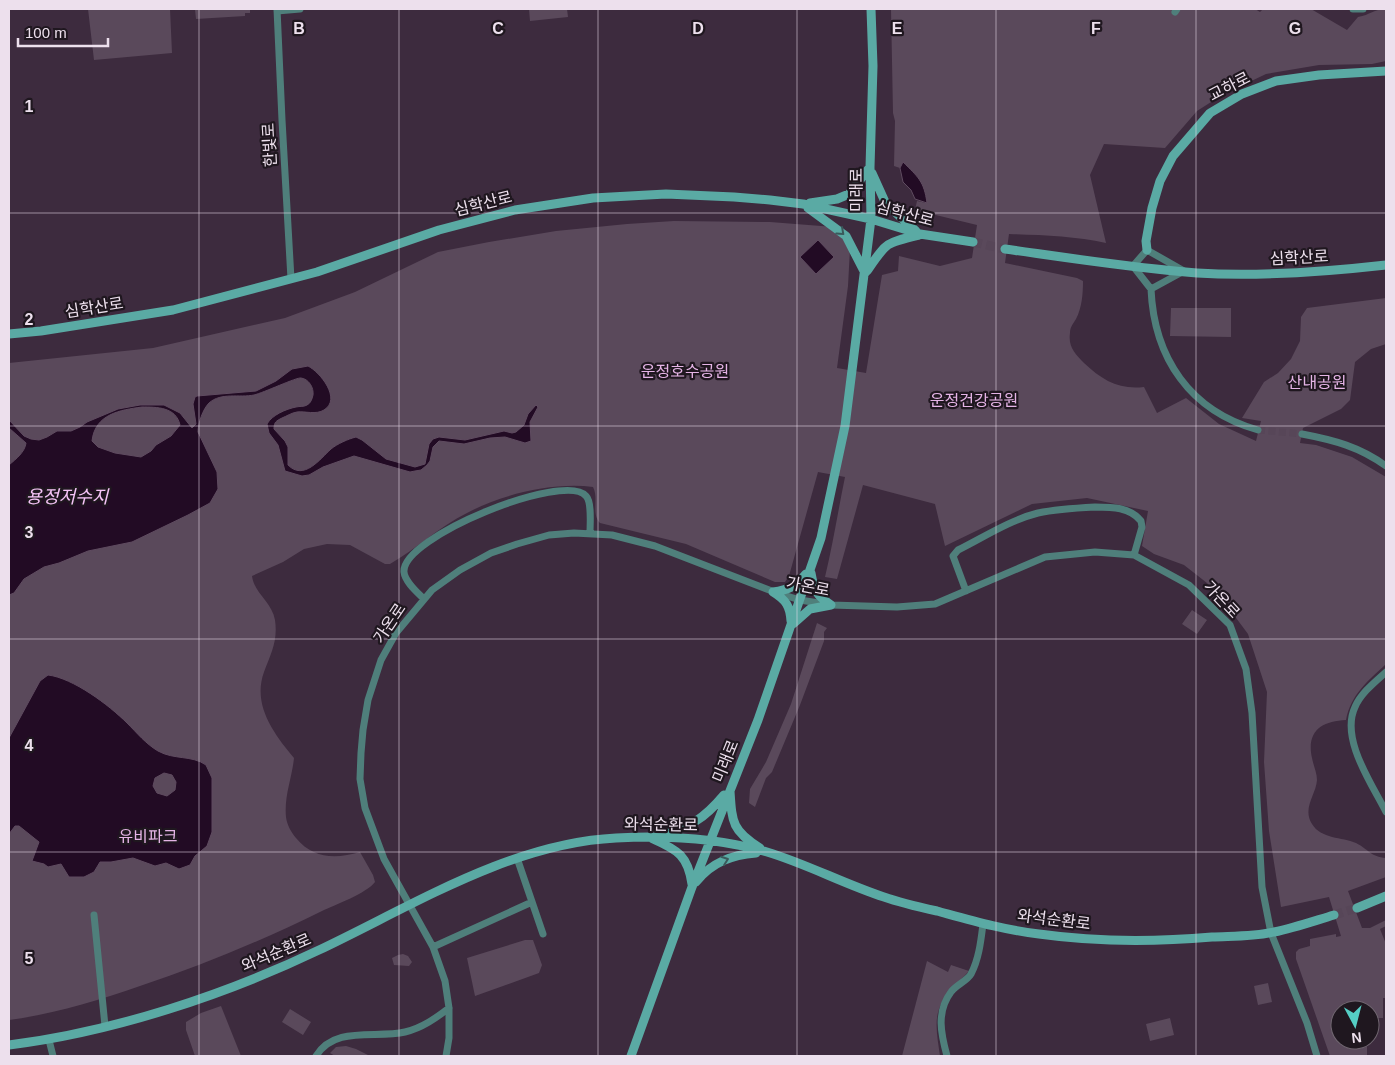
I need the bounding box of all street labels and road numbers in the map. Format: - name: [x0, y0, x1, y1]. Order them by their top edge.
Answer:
- street label: 교하로: [1206, 69, 1253, 104]
- street label: 한빛로: [260, 122, 279, 167]
- street label: 미래로: [848, 168, 865, 212]
- street label: 심학산로: [452, 188, 514, 219]
- street label: 심학산로: [874, 198, 936, 229]
- street label: 심학산로: [1269, 247, 1329, 268]
- street label: 심학산로: [64, 294, 125, 320]
- street label: 가온로: [785, 574, 831, 599]
- street label: 가온로: [1200, 577, 1243, 621]
- street label: 가온로: [370, 600, 409, 646]
- street label: 미래로: [709, 737, 742, 785]
- street label: 와석순환로: [624, 815, 698, 834]
- street label: 와석순환로: [1016, 907, 1092, 932]
- street label: 와석순환로: [239, 930, 314, 975]

